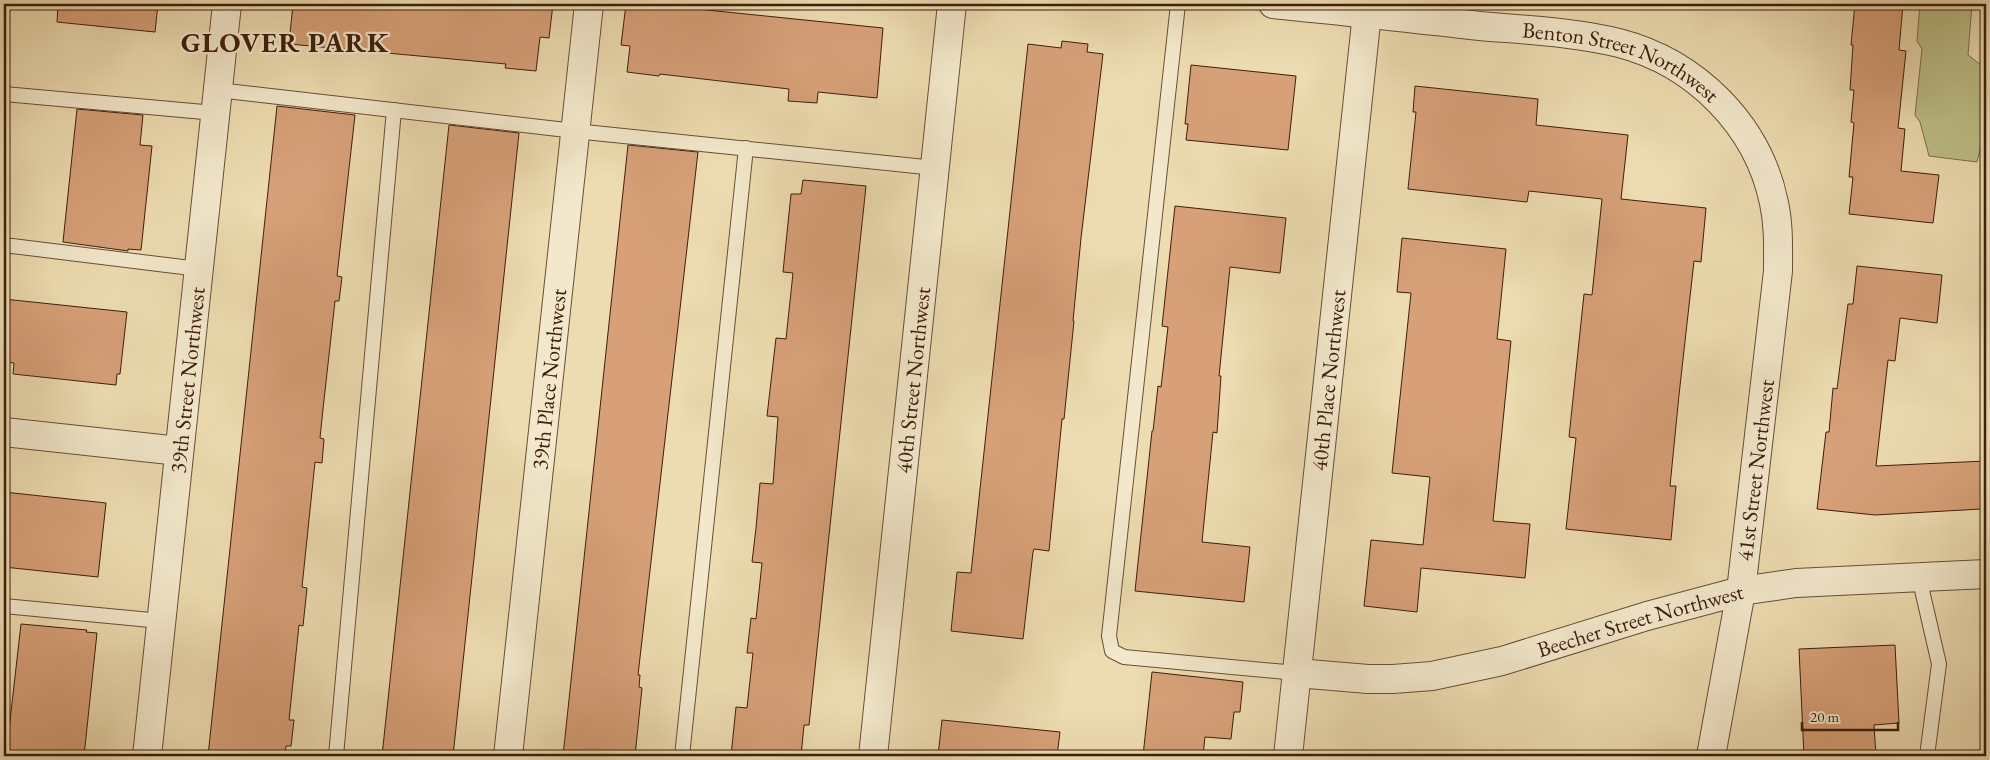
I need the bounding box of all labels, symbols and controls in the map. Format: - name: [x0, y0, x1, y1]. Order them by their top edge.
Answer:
- street label: Benton Street Northwest: [1521, 15, 1726, 109]
- district label: GLOVER PARK: [181, 24, 389, 60]
- street label: 40th Street Northwest: [889, 285, 937, 475]
- street label: 39th Street Northwest: [163, 286, 212, 475]
- street label: 39th Place Northwest: [525, 287, 573, 471]
- street label: 40th Place Northwest: [1304, 288, 1353, 472]
- street label: 41st Street Northwest: [1730, 378, 1781, 563]
- street label: Beecher Street Northwest: [1533, 577, 1747, 664]
- scale bar: [1802, 700, 1899, 732]
- text: 20 m: [1810, 707, 1839, 726]

